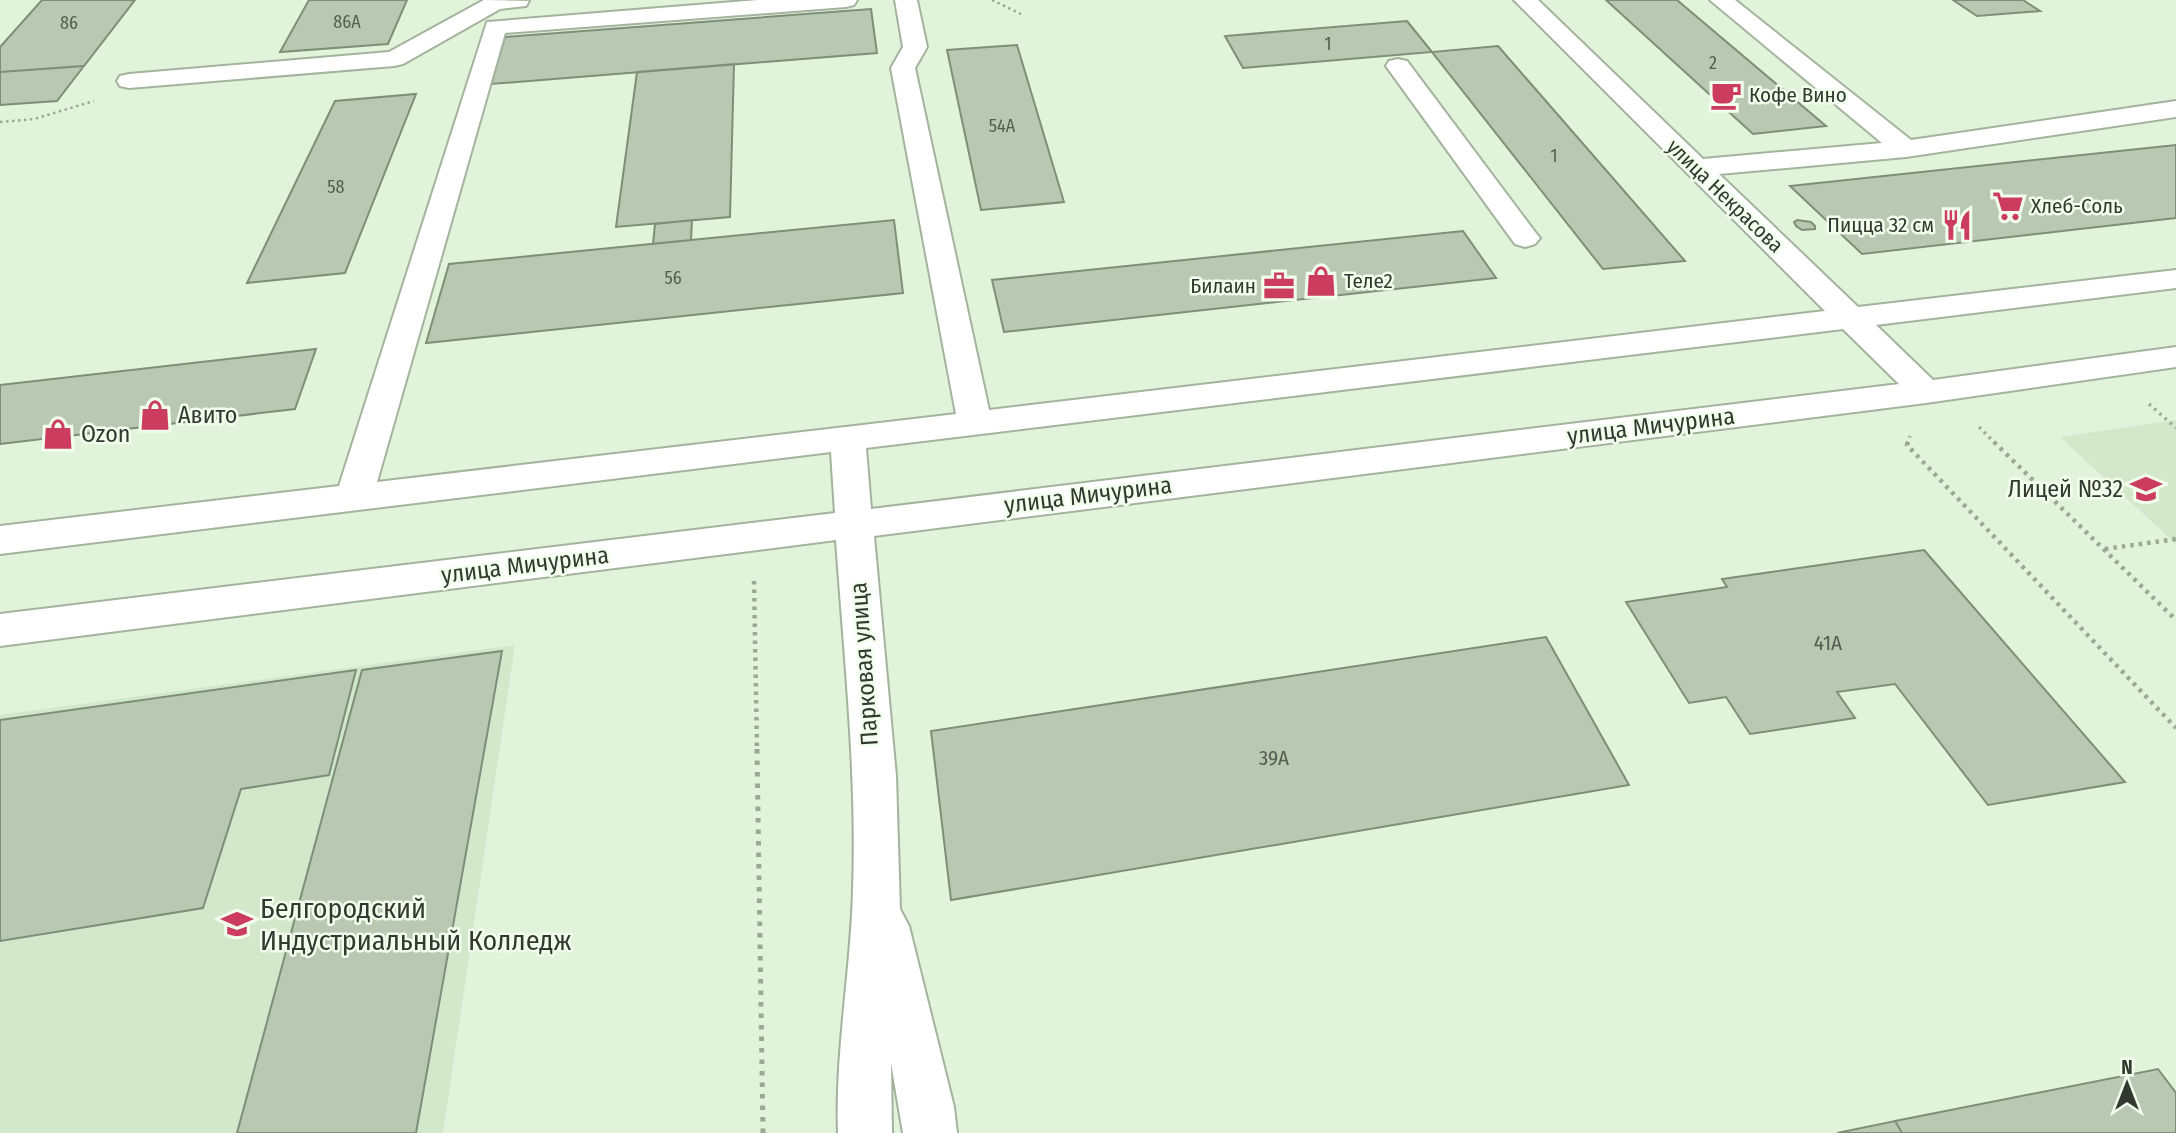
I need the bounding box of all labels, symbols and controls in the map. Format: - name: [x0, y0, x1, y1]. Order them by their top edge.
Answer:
- house number: 86А: [333, 11, 361, 33]
- house number: 86: [60, 12, 78, 34]
- house number: 1: [1324, 33, 1332, 55]
- house number: 2: [1709, 52, 1717, 74]
- cafe icon: Кофе Вино: [1709, 78, 1743, 112]
- place label: Кофе Вино: [1749, 82, 1847, 108]
- house number: 54А: [989, 115, 1016, 137]
- street label: улица Некрасова: [1661, 134, 1789, 258]
- house number: 1: [1550, 145, 1558, 167]
- house number: 58: [327, 176, 345, 198]
- supermarket icon: Хлеб-Соль: [1991, 189, 2025, 223]
- place label: Хлеб-Соль: [2031, 193, 2123, 219]
- restaurant icon: Пицца 32 см: [1940, 208, 1974, 242]
- place label: Пицца 32 см: [1827, 212, 1934, 238]
- shop icon: Теле2: [1304, 264, 1338, 298]
- house number: 56: [664, 267, 682, 289]
- place label: Теле2: [1344, 268, 1393, 294]
- office icon: Билаин: [1262, 269, 1296, 303]
- place label: Билаин: [1190, 273, 1256, 299]
- shop icon: Авито: [138, 398, 172, 432]
- place label: Авито: [178, 401, 237, 429]
- street label: улица Мичурина: [1566, 402, 1736, 450]
- shop icon: Ozon: [41, 417, 75, 451]
- place label: Ozon: [81, 420, 130, 448]
- street label: улица Мичурина: [1003, 471, 1173, 519]
- school or university icon: Лицей №32: [2129, 472, 2163, 506]
- place label: Лицей №32: [2008, 475, 2123, 503]
- street label: улица Мичурина: [440, 541, 610, 589]
- street label: Парковая улица: [844, 581, 884, 747]
- house number: 41А: [1814, 630, 1842, 656]
- house number: 39А: [1259, 745, 1289, 771]
- place label: Белгородский Индустриальный Колледж: [260, 892, 571, 957]
- school or university icon: Белгородский Индустриальный Колледж: [220, 907, 254, 941]
- north arrow: [2092, 1049, 2162, 1119]
- text: N: [2121, 1056, 2133, 1079]

